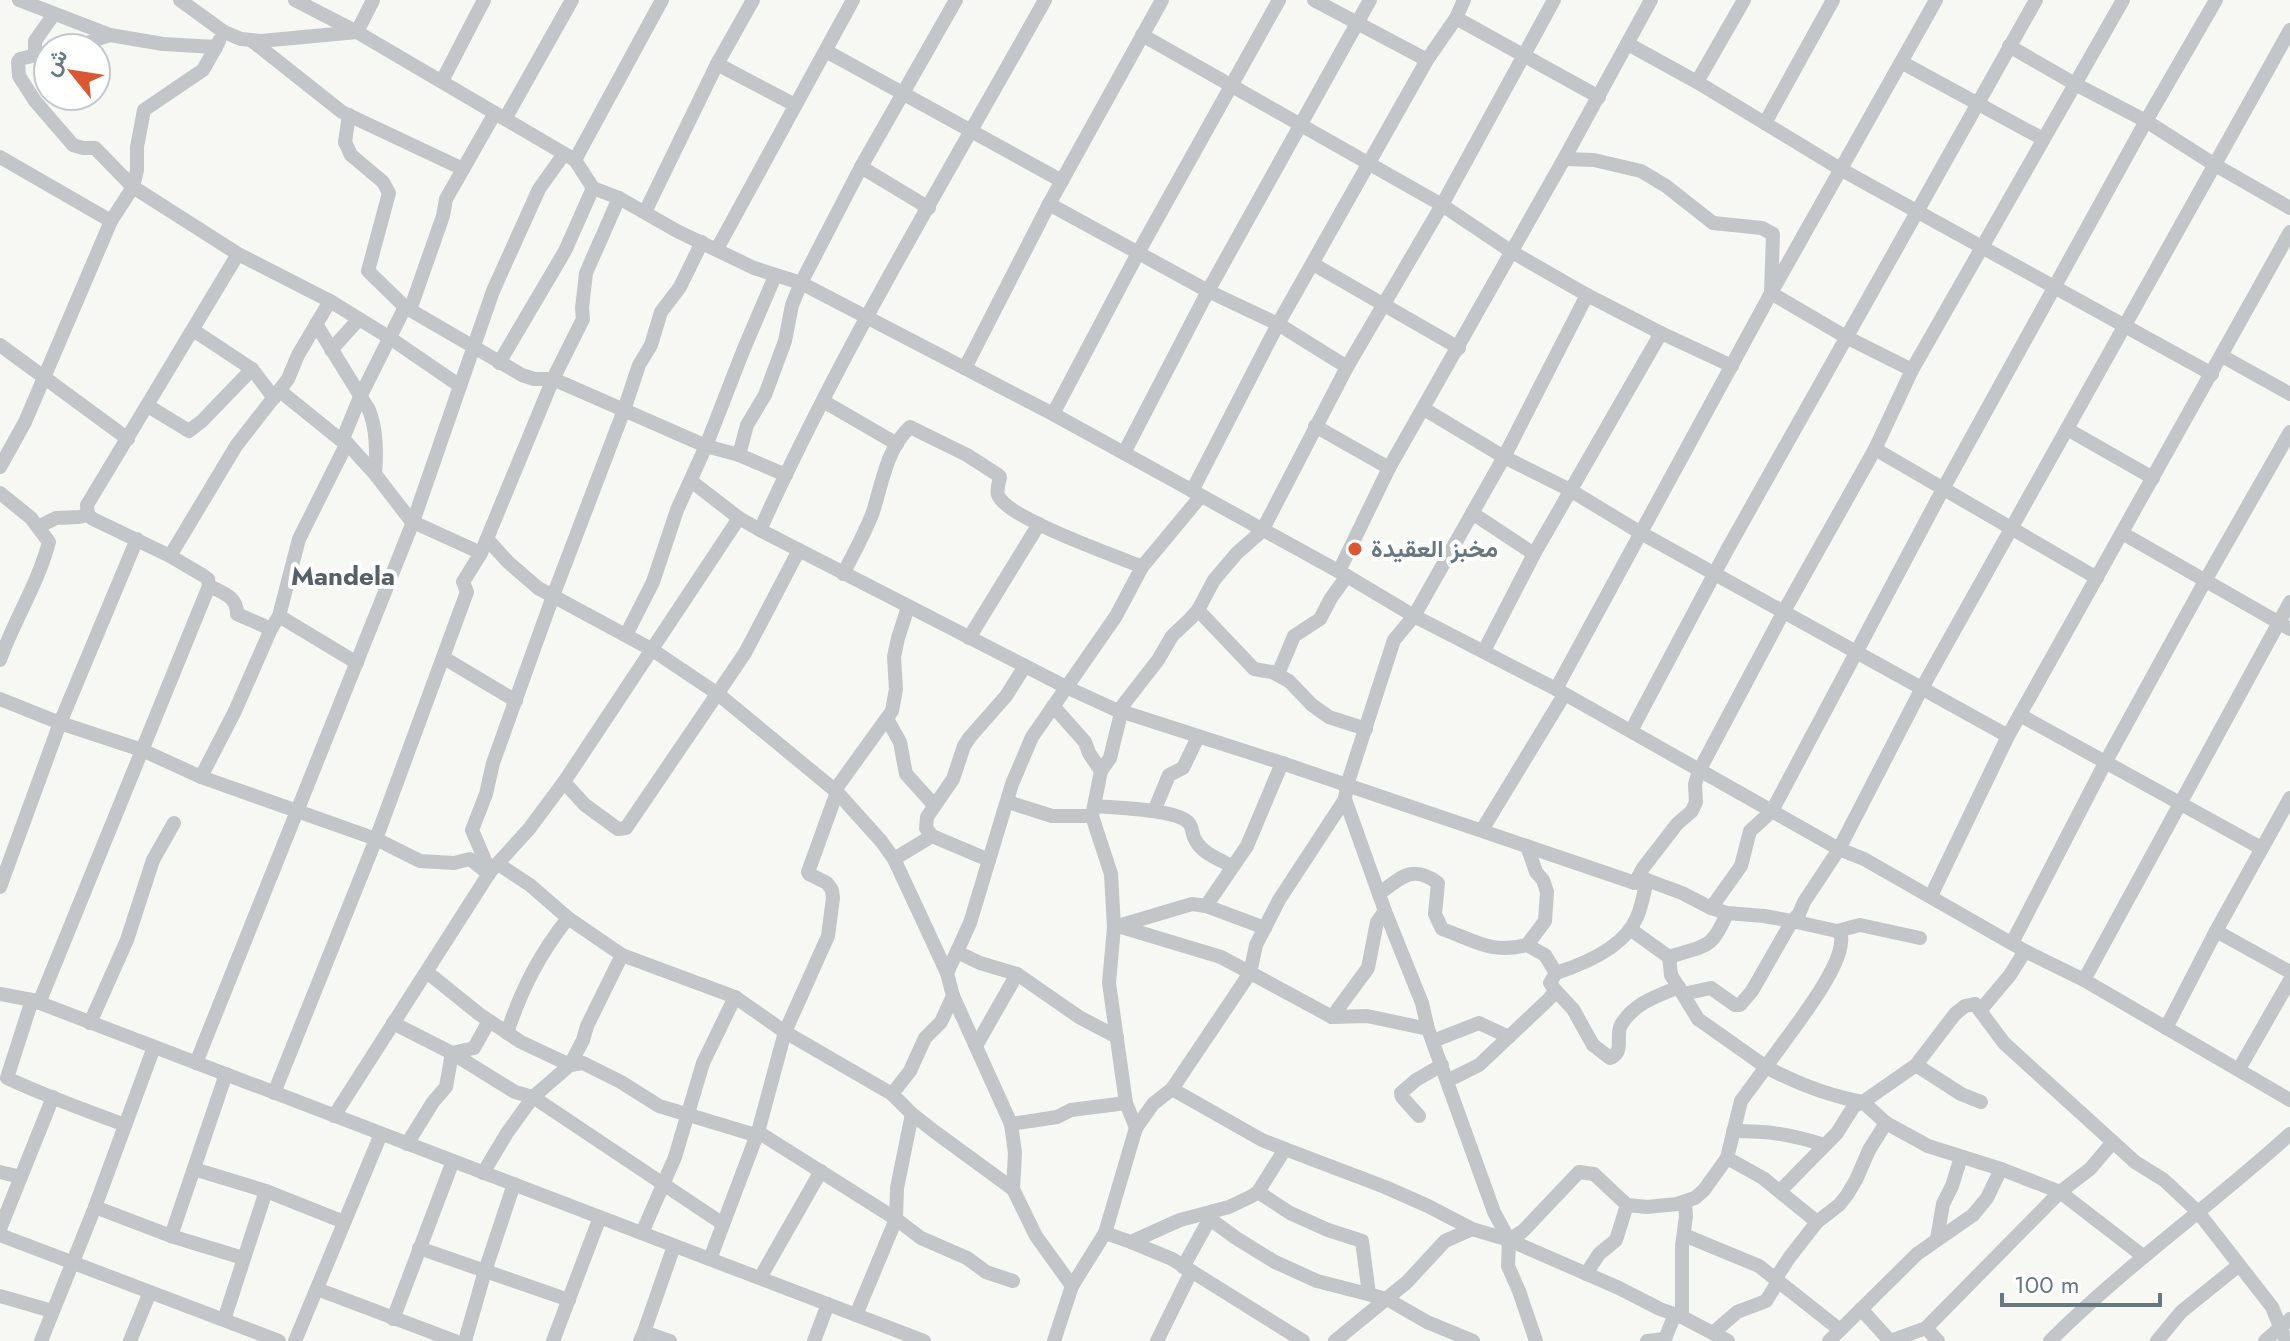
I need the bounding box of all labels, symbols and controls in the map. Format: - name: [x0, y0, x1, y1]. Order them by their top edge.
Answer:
- north arrow: [32, 32, 112, 112]
- text: ش: [34, 43, 75, 81]
- place label: مخبز العقيدة: [1371, 531, 1498, 566]
- marker: مخبز العقيدة: [1346, 540, 1364, 558]
- district label: Mandela: [291, 557, 395, 595]
- scale bar: [2002, 1257, 2160, 1307]
- text: 100 m: [2014, 1267, 2080, 1302]

